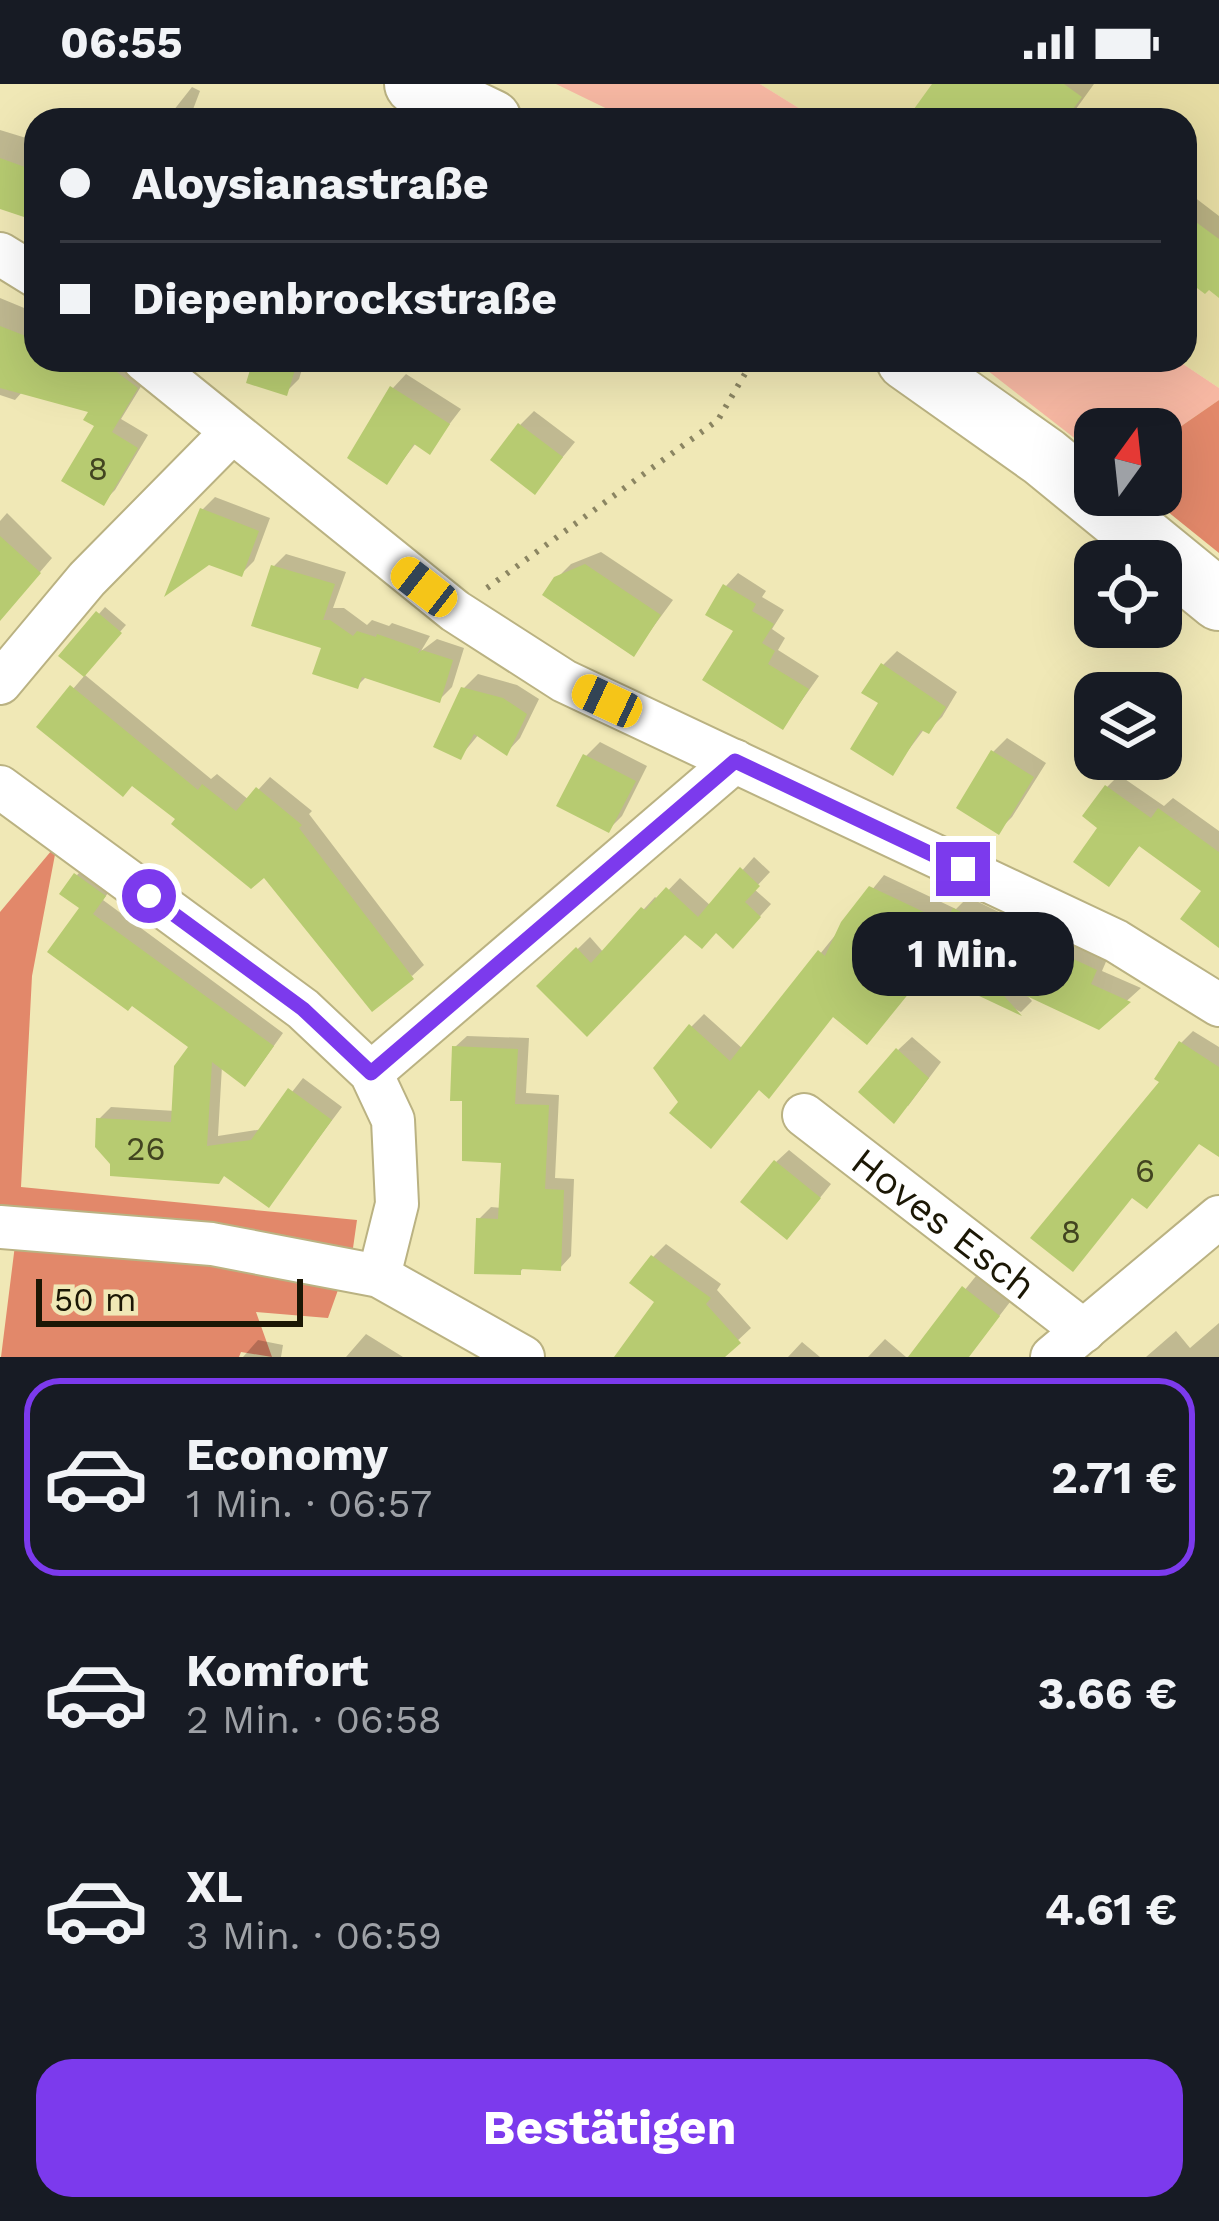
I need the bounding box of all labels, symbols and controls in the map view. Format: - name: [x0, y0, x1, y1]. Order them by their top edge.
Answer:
- text: 06:55: [60, 16, 183, 69]
- text: Aloysianastraße: [132, 157, 489, 210]
- text: Diepenbrockstraße: [132, 272, 557, 325]
- north arrow: [1074, 408, 1182, 516]
- map controls: [1074, 408, 1182, 780]
- house number: 8: [88, 449, 108, 488]
- button: locate: [1074, 540, 1182, 648]
- car: [385, 551, 463, 623]
- car: [567, 669, 647, 733]
- button: layers: [1074, 672, 1182, 780]
- route end: [936, 842, 990, 896]
- route start: [122, 869, 176, 923]
- callout: 1 Min.: [852, 911, 1074, 995]
- text: 1 Min.: [908, 931, 1018, 976]
- house number: 26: [126, 1129, 166, 1168]
- street label: Hoves Esch: [843, 1139, 1045, 1308]
- house number: 6: [1135, 1151, 1155, 1190]
- house number: 8: [1061, 1212, 1081, 1251]
- scale bar: [36, 1273, 303, 1326]
- text: 50 m: [54, 1280, 136, 1319]
- icon: car: [42, 1423, 150, 1531]
- text: Economy: [186, 1428, 388, 1481]
- text: 2.71 €: [1051, 1451, 1177, 1504]
- text: 1 Min. · 06:57: [186, 1481, 432, 1526]
- icon: car: [42, 1639, 150, 1747]
- text: Komfort: [186, 1644, 368, 1697]
- text: 3.66 €: [1038, 1667, 1177, 1720]
- text: 2 Min. · 06:58: [186, 1697, 442, 1742]
- icon: car: [42, 1855, 150, 1963]
- text: XL: [186, 1860, 243, 1913]
- text: 4.61 €: [1045, 1883, 1177, 1936]
- text: 3 Min. · 06:59: [186, 1913, 442, 1958]
- button: Bestätigen: [36, 2059, 1183, 2197]

